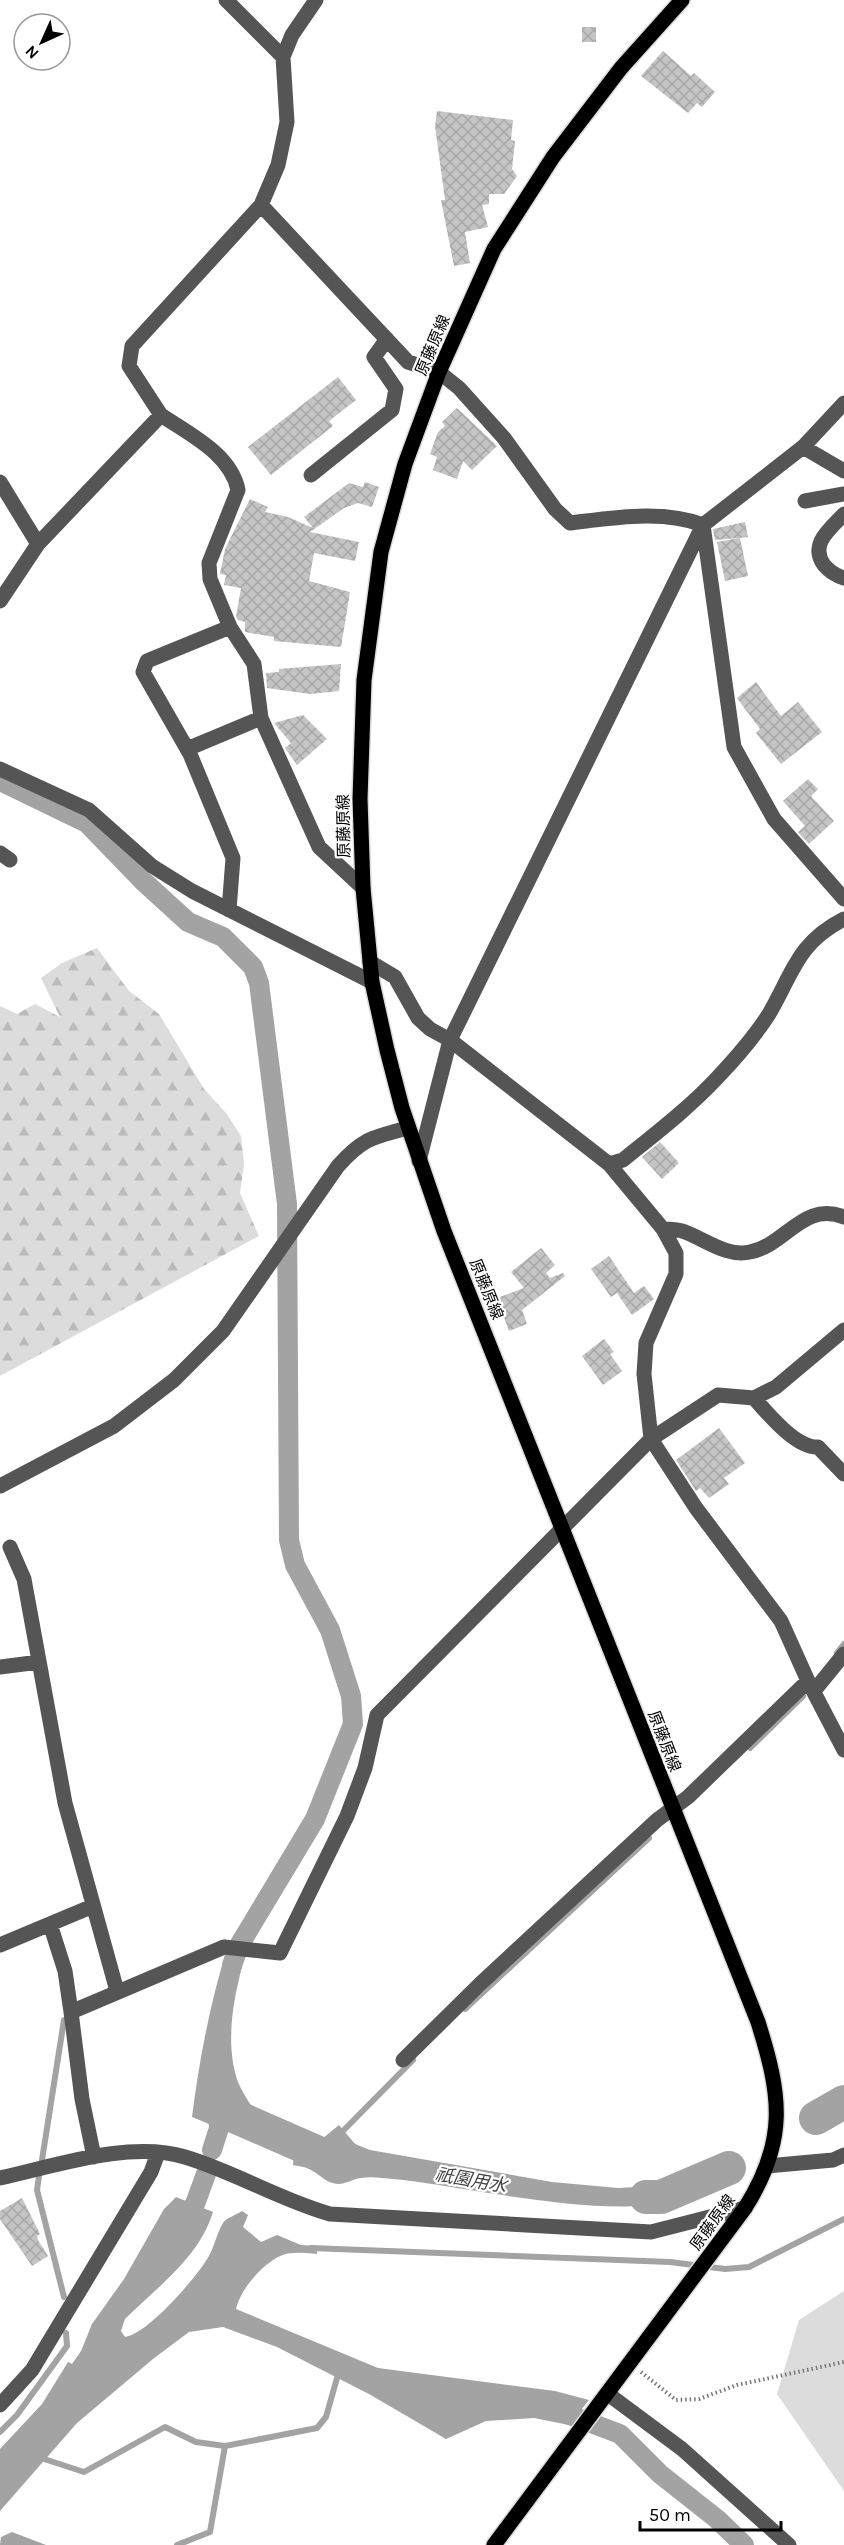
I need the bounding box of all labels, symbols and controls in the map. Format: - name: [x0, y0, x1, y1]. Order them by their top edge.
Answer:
- north arrow: [12, 12, 72, 72]
- text: N: [21, 41, 43, 63]
- street label: 原藤原線: [411, 312, 454, 378]
- street label: 原藤原線: [333, 794, 354, 858]
- street label: 原藤原線: [466, 1256, 507, 1322]
- street label: 原藤原線: [644, 1708, 685, 1774]
- water label: 祇園用水: [434, 2163, 510, 2197]
- street label: 原藤原線: [686, 2191, 739, 2254]
- scale bar: [640, 2494, 781, 2532]
- text: 50 m: [649, 2504, 691, 2526]

